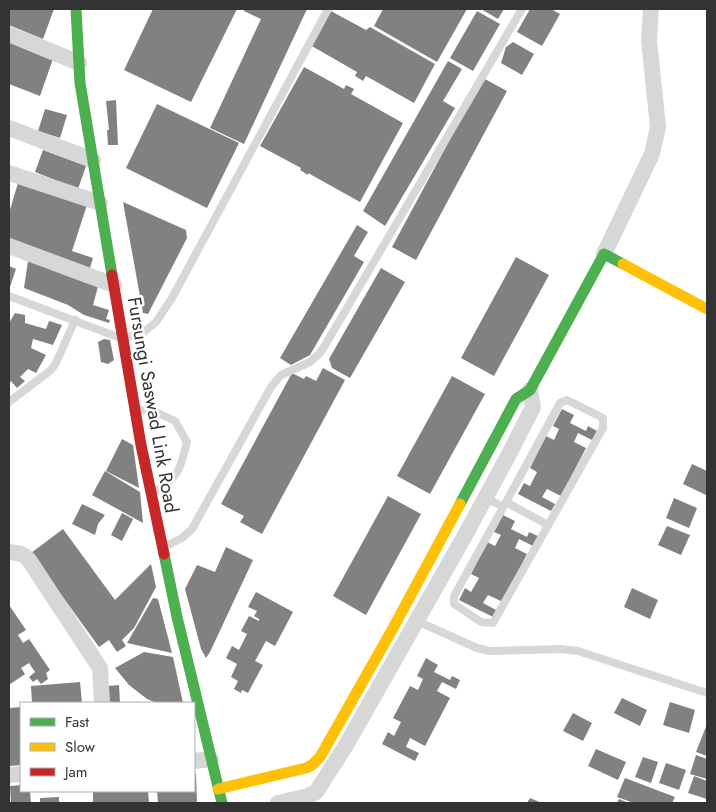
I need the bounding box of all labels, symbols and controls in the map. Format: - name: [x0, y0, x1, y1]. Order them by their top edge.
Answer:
- street label: Fursungi Saswad Link Road: [121, 295, 185, 515]
- legend: [20, 702, 195, 792]
- text: Fast: [65, 711, 89, 733]
- text: Slow: [65, 736, 96, 758]
- text: Jam: [63, 761, 88, 783]

